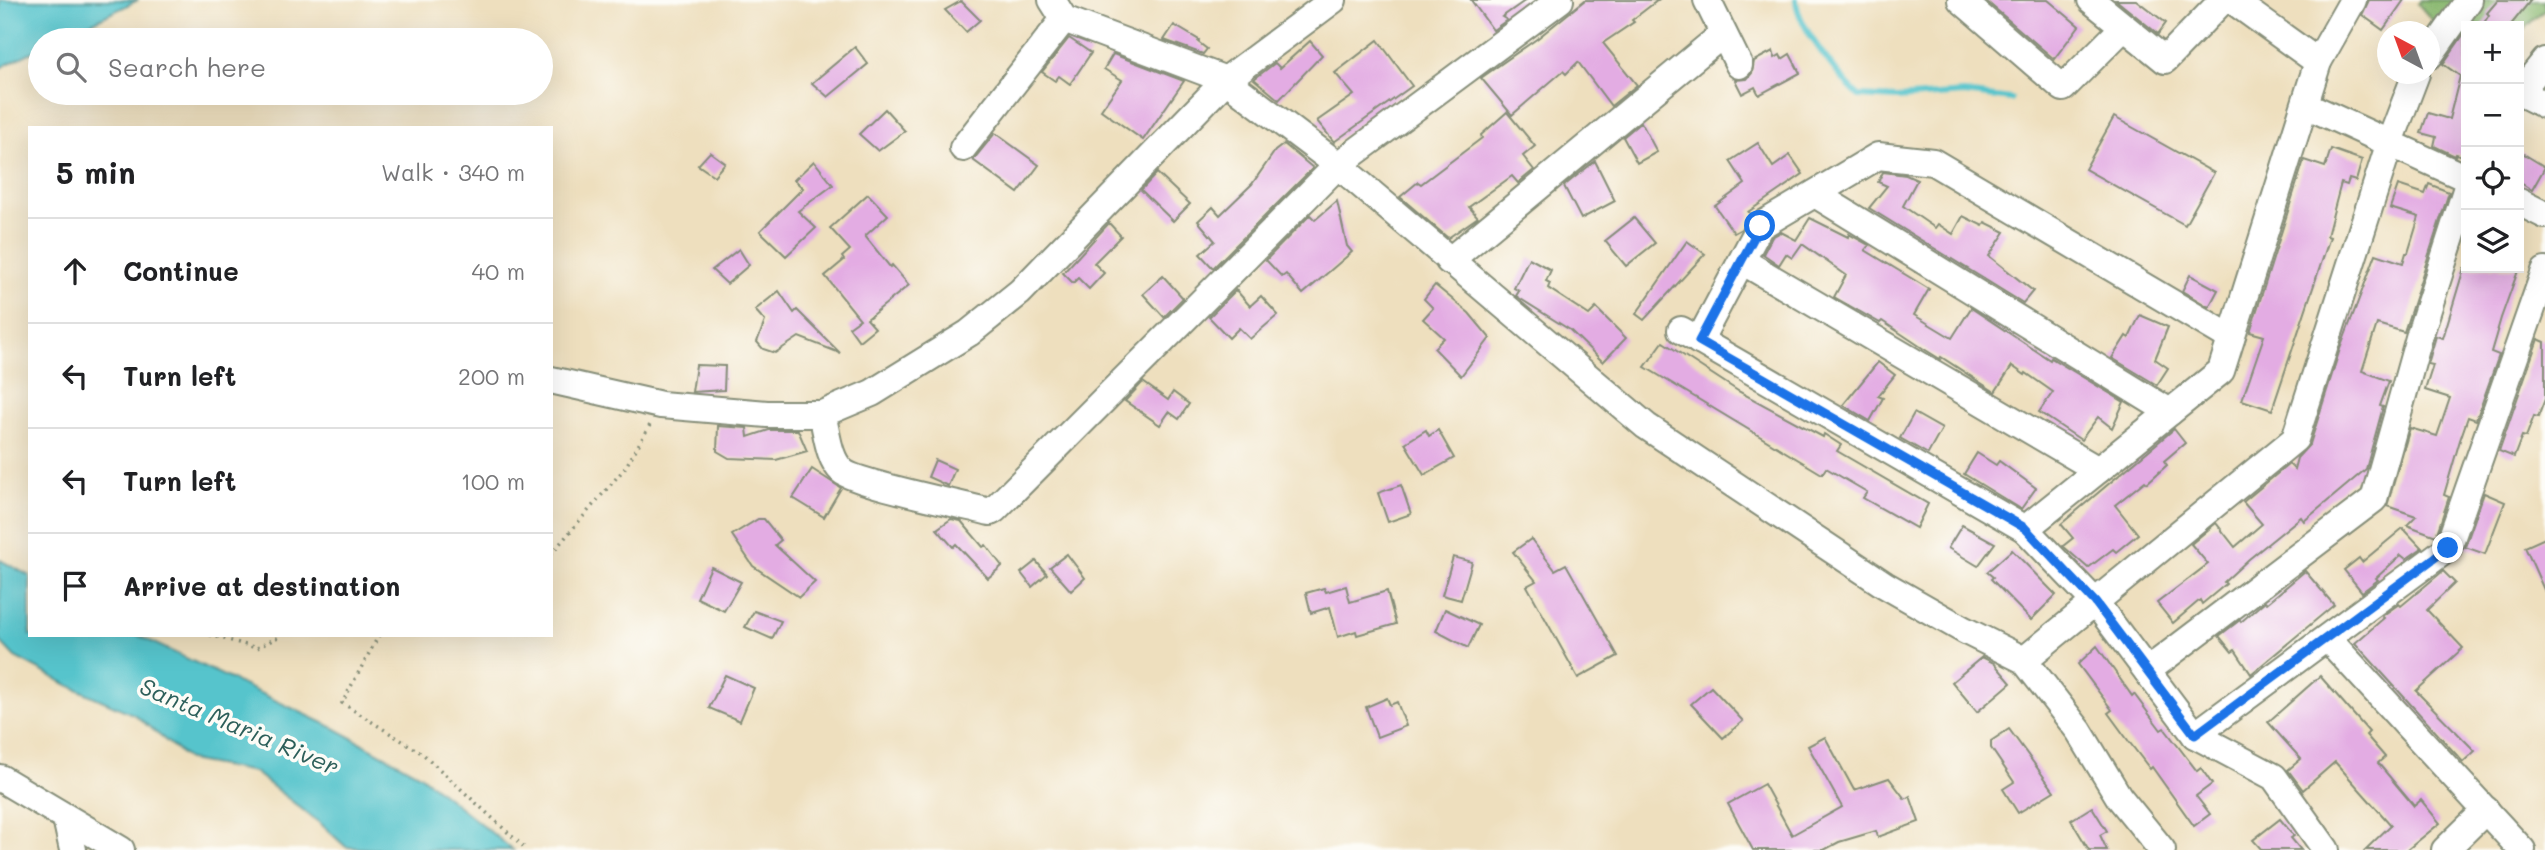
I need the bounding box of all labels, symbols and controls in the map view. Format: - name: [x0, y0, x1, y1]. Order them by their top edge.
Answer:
- north arrow: [2377, 21, 2440, 84]
- map controls: [2461, 21, 2524, 273]
- button: +: [2461, 21, 2524, 84]
- search box: [28, 28, 553, 105]
- icon: search: [52, 48, 90, 86]
- text: Search here: [108, 50, 266, 84]
- button: −: [2461, 84, 2524, 147]
- button: locate: [2461, 147, 2524, 210]
- text: 5 min: [56, 152, 136, 192]
- text: Walk · 340 m: [381, 157, 525, 187]
- route start: [1744, 210, 1775, 241]
- button: layers: [2461, 210, 2524, 273]
- icon: ahead: [56, 252, 94, 290]
- text: Continue: [123, 254, 239, 288]
- text: 40 m: [472, 256, 525, 286]
- icon: left: [56, 357, 94, 395]
- text: Turn left: [123, 359, 236, 393]
- text: 200 m: [458, 361, 525, 391]
- icon: left: [56, 462, 94, 500]
- text: Turn left: [123, 464, 236, 498]
- text: 100 m: [461, 466, 525, 496]
- route end: [2432, 532, 2463, 563]
- icon: arrive: [56, 567, 94, 605]
- text: Arrive at destination: [123, 569, 400, 603]
- water label: Santa Maria River: [135, 670, 344, 782]

